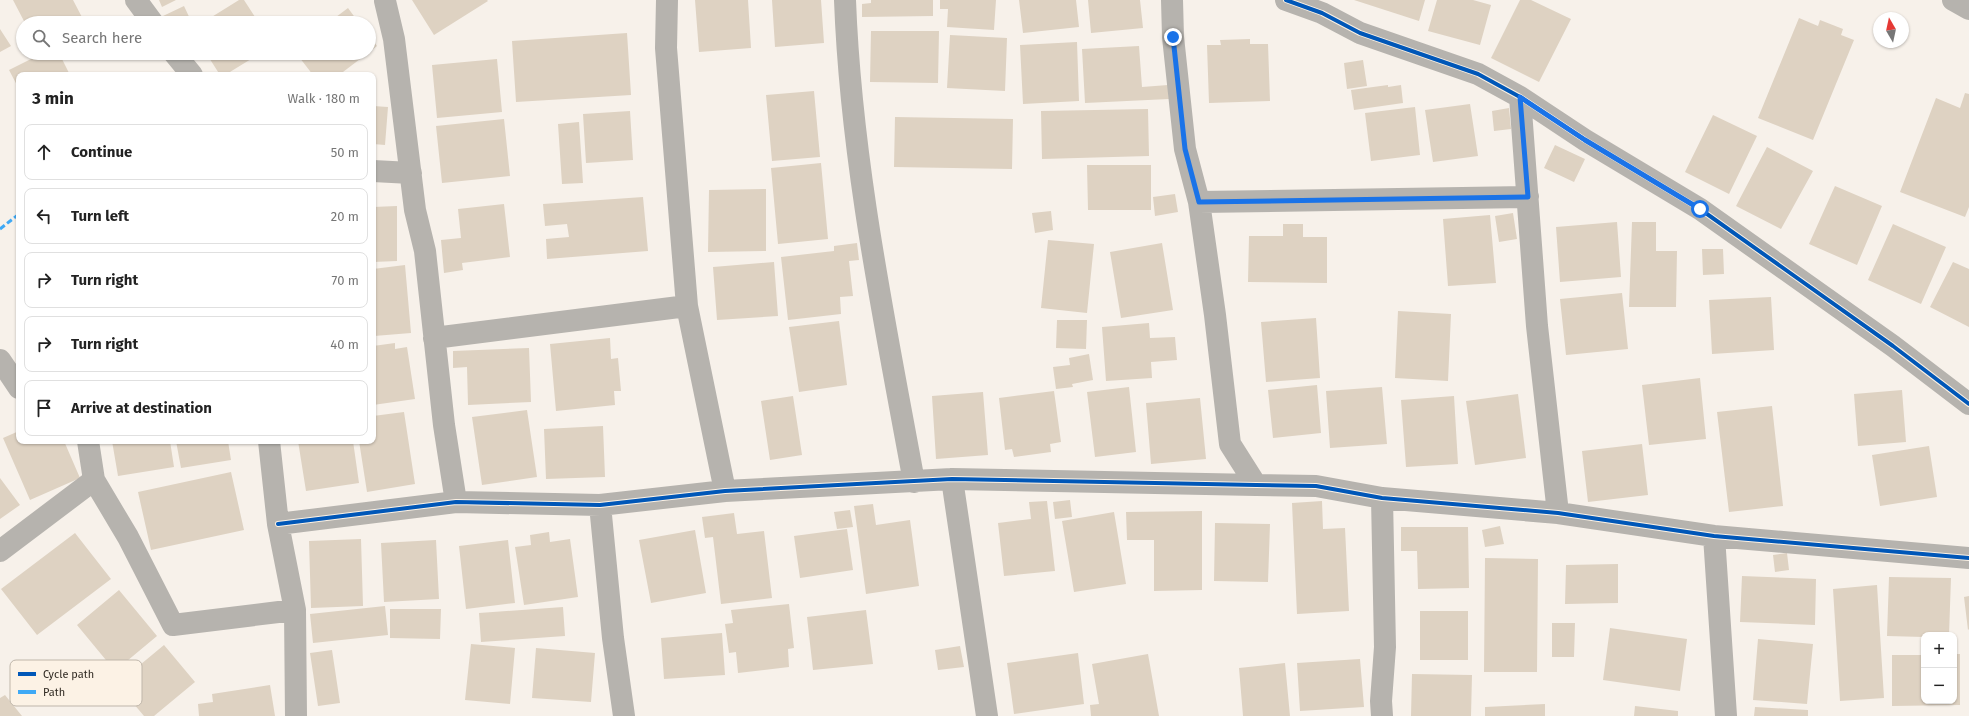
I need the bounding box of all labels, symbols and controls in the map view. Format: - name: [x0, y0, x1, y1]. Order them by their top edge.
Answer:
- north arrow: [1873, 12, 1909, 48]
- search box: [16, 16, 376, 60]
- icon: search: [30, 27, 52, 49]
- route end: [1164, 28, 1182, 46]
- text: Search here: [62, 29, 142, 47]
- text: 3 min: [32, 88, 74, 109]
- text: Walk · 180 m: [288, 91, 360, 106]
- icon: ahead: [33, 141, 55, 163]
- text: Continue: [71, 143, 132, 161]
- text: 50 m: [331, 145, 359, 160]
- route start: [1691, 200, 1709, 218]
- icon: left: [33, 205, 55, 227]
- text: Turn left: [71, 207, 129, 225]
- text: 20 m: [331, 209, 359, 224]
- icon: right: [33, 269, 55, 291]
- text: Turn right: [71, 271, 138, 289]
- text: 70 m: [332, 273, 359, 288]
- icon: right: [33, 333, 55, 355]
- text: Turn right: [71, 335, 138, 353]
- text: 40 m: [330, 337, 359, 352]
- icon: arrive: [33, 397, 55, 419]
- text: Arrive at destination: [71, 399, 212, 417]
- map controls: [1921, 632, 1957, 704]
- button: +: [1921, 632, 1957, 668]
- legend: [10, 660, 142, 706]
- text: Cycle path: [43, 668, 94, 681]
- button: −: [1921, 668, 1957, 704]
- text: Path: [43, 686, 65, 699]

